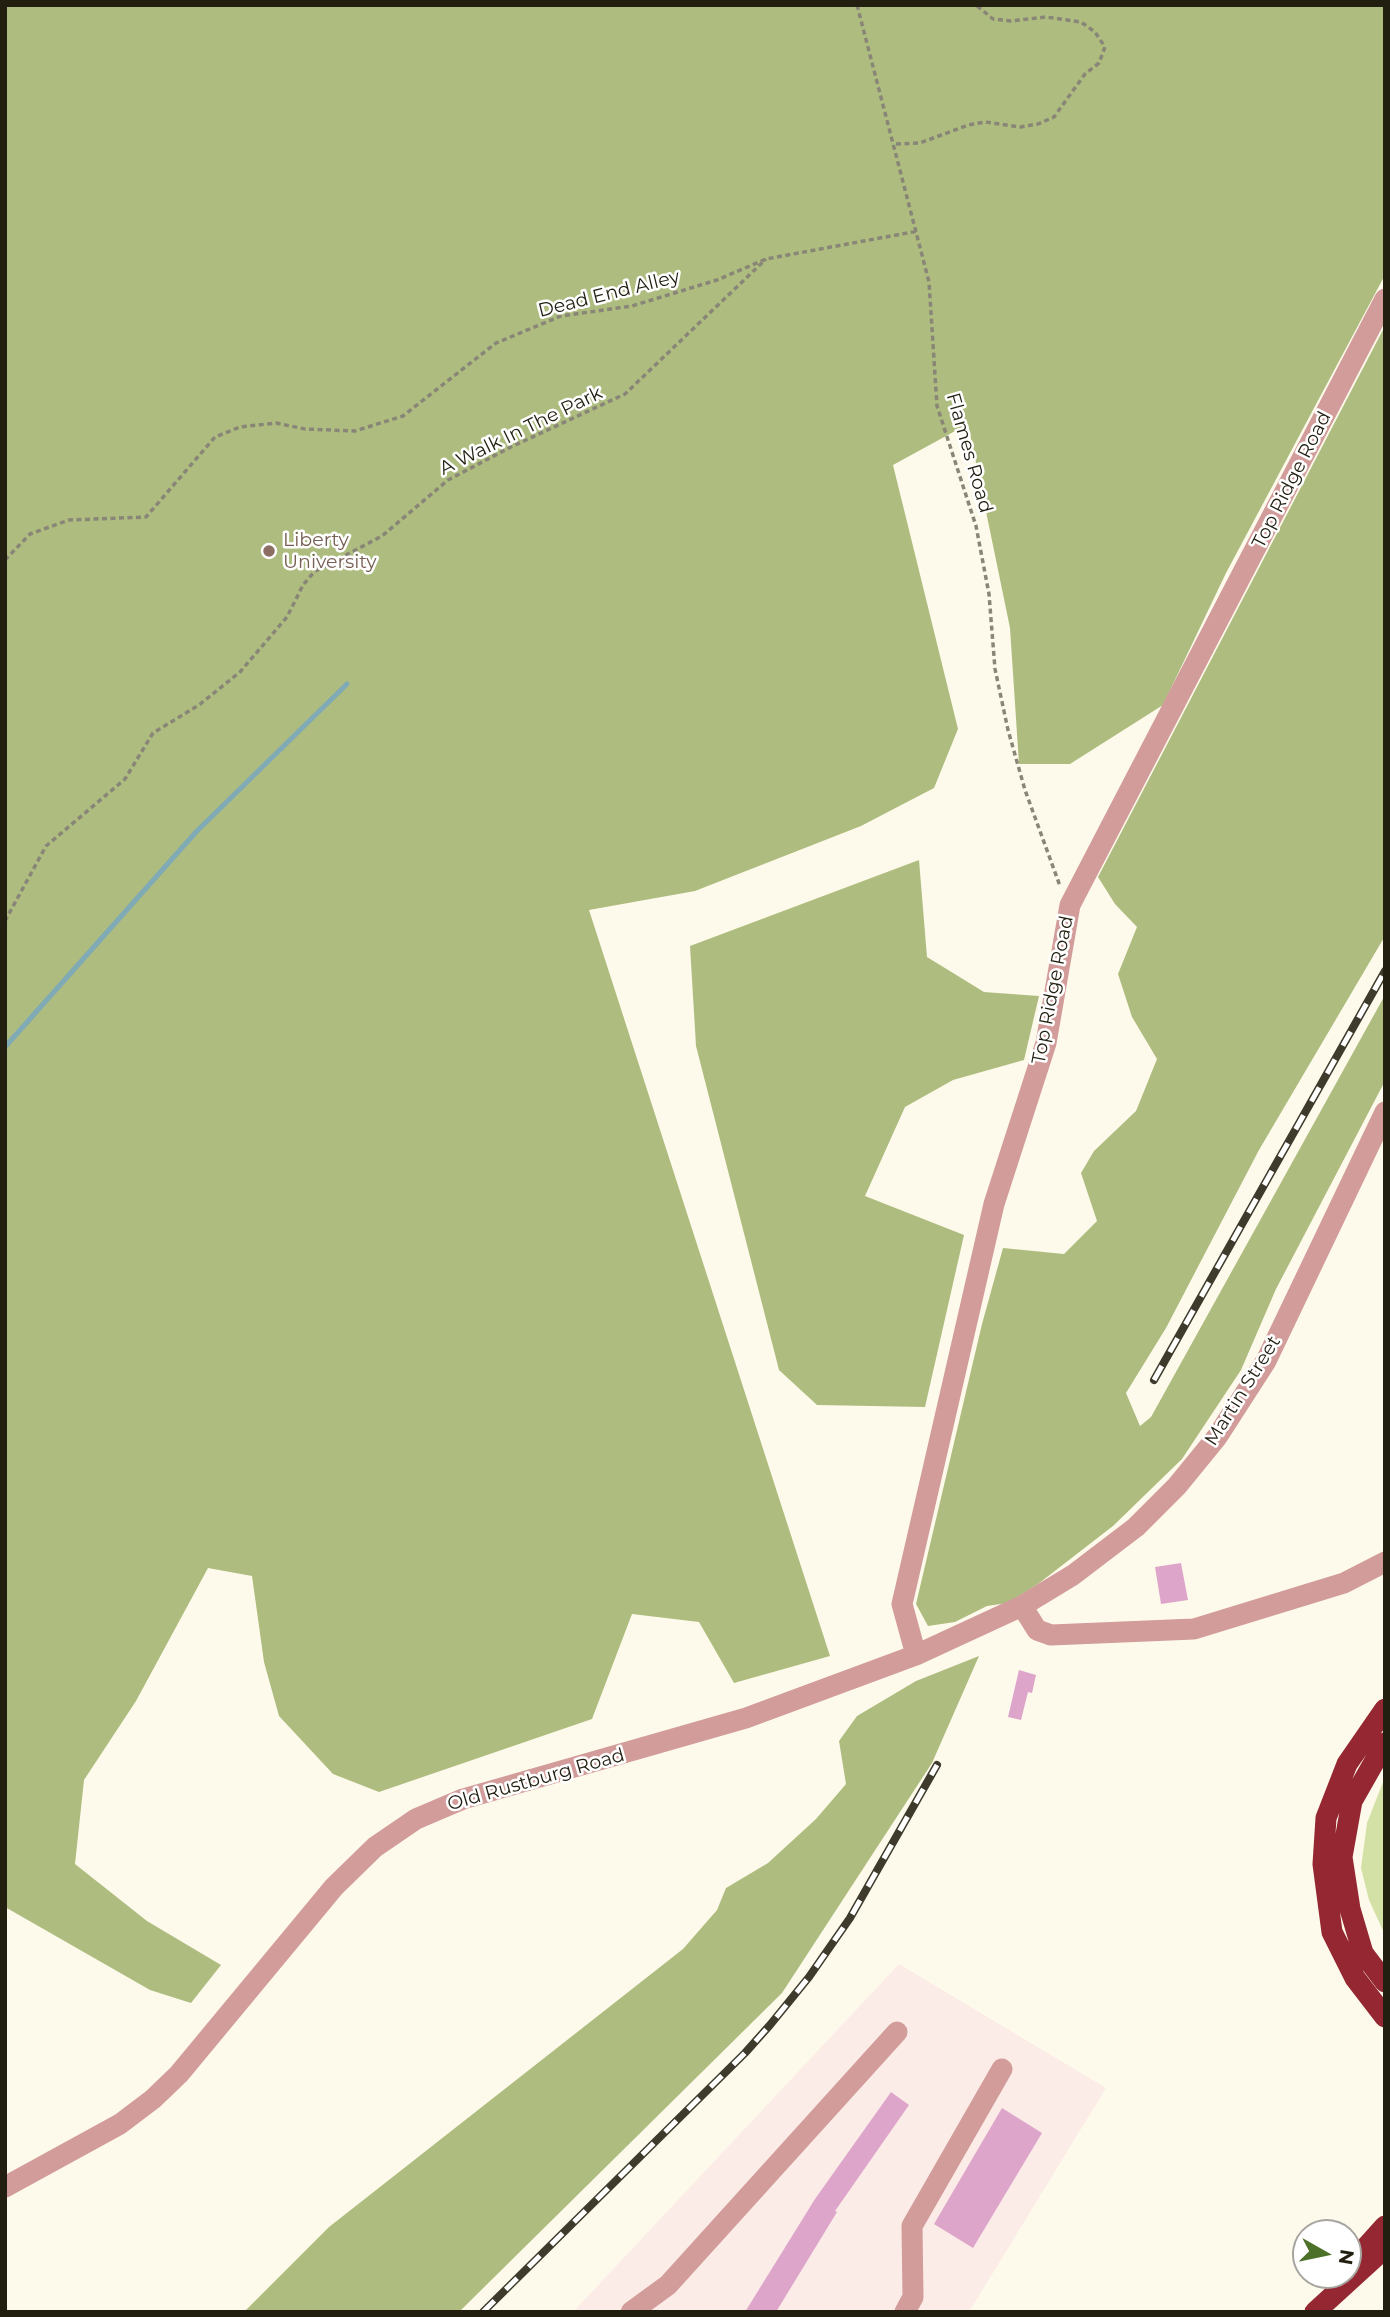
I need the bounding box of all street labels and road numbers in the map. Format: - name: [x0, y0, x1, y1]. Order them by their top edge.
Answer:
- street label: Dead End Alley: [536, 265, 682, 323]
- street label: A Walk In The Park: [436, 382, 606, 480]
- street label: Flames Road: [941, 390, 997, 516]
- street label: Top Ridge Road: [1248, 408, 1336, 552]
- street label: Top Ridge Road: [1027, 914, 1079, 1066]
- street label: Martin Street: [1200, 1332, 1286, 1450]
- street label: Old Rustburg Road: [445, 1744, 627, 1816]

